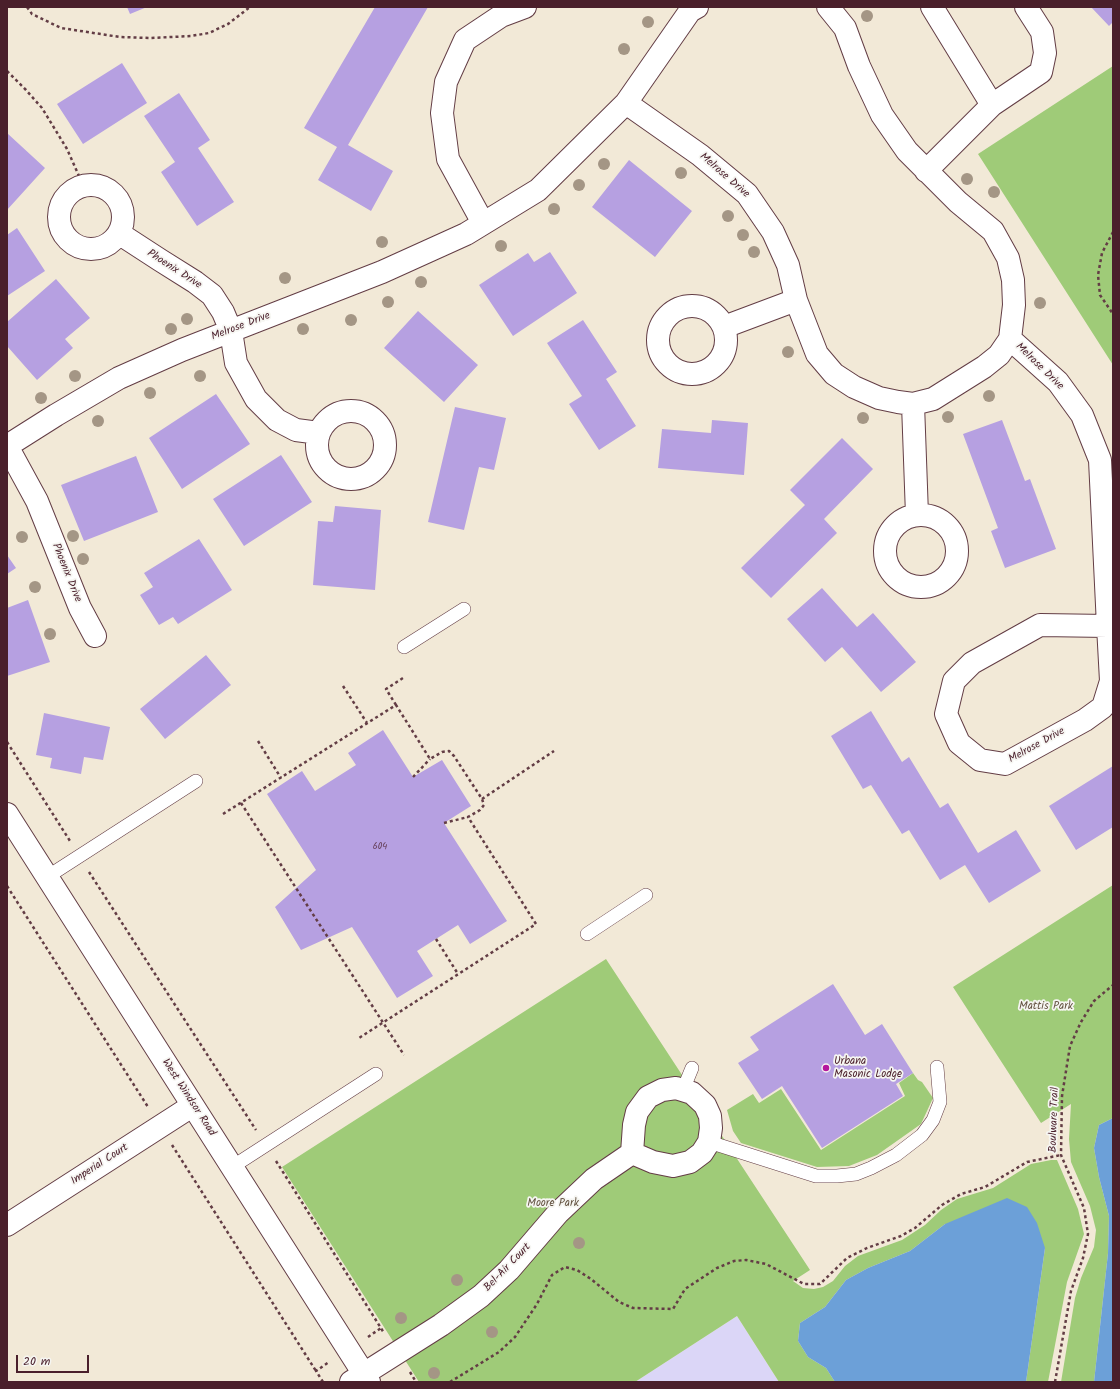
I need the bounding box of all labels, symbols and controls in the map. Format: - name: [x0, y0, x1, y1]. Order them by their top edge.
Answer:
- street label: Melrose Drive: [696, 151, 752, 201]
- street label: Phoenix Drive: [144, 247, 204, 293]
- street label: Melrose Drive: [210, 310, 272, 344]
- street label: Melrose Drive: [1012, 341, 1066, 393]
- street label: Phoenix Drive: [48, 542, 84, 604]
- street label: Melrose Drive: [1007, 725, 1067, 767]
- house number: 604: [373, 842, 387, 852]
- park label: Mattis Park: [1019, 1000, 1073, 1014]
- place label: Urbana Masonic Lodge: [834, 1055, 902, 1081]
- street label: West Windsor Road: [158, 1057, 218, 1139]
- marker: Urbana Masonic Lodge: [821, 1063, 831, 1073]
- street label: Boulware Trail: [1047, 1087, 1063, 1153]
- street label: Imperial Court: [69, 1142, 131, 1188]
- park label: Moore Park: [527, 1197, 579, 1211]
- street label: Bel-Air Court: [482, 1241, 534, 1295]
- scale bar: [18, 1347, 91, 1373]
- text: 20 m: [23, 1352, 50, 1371]

